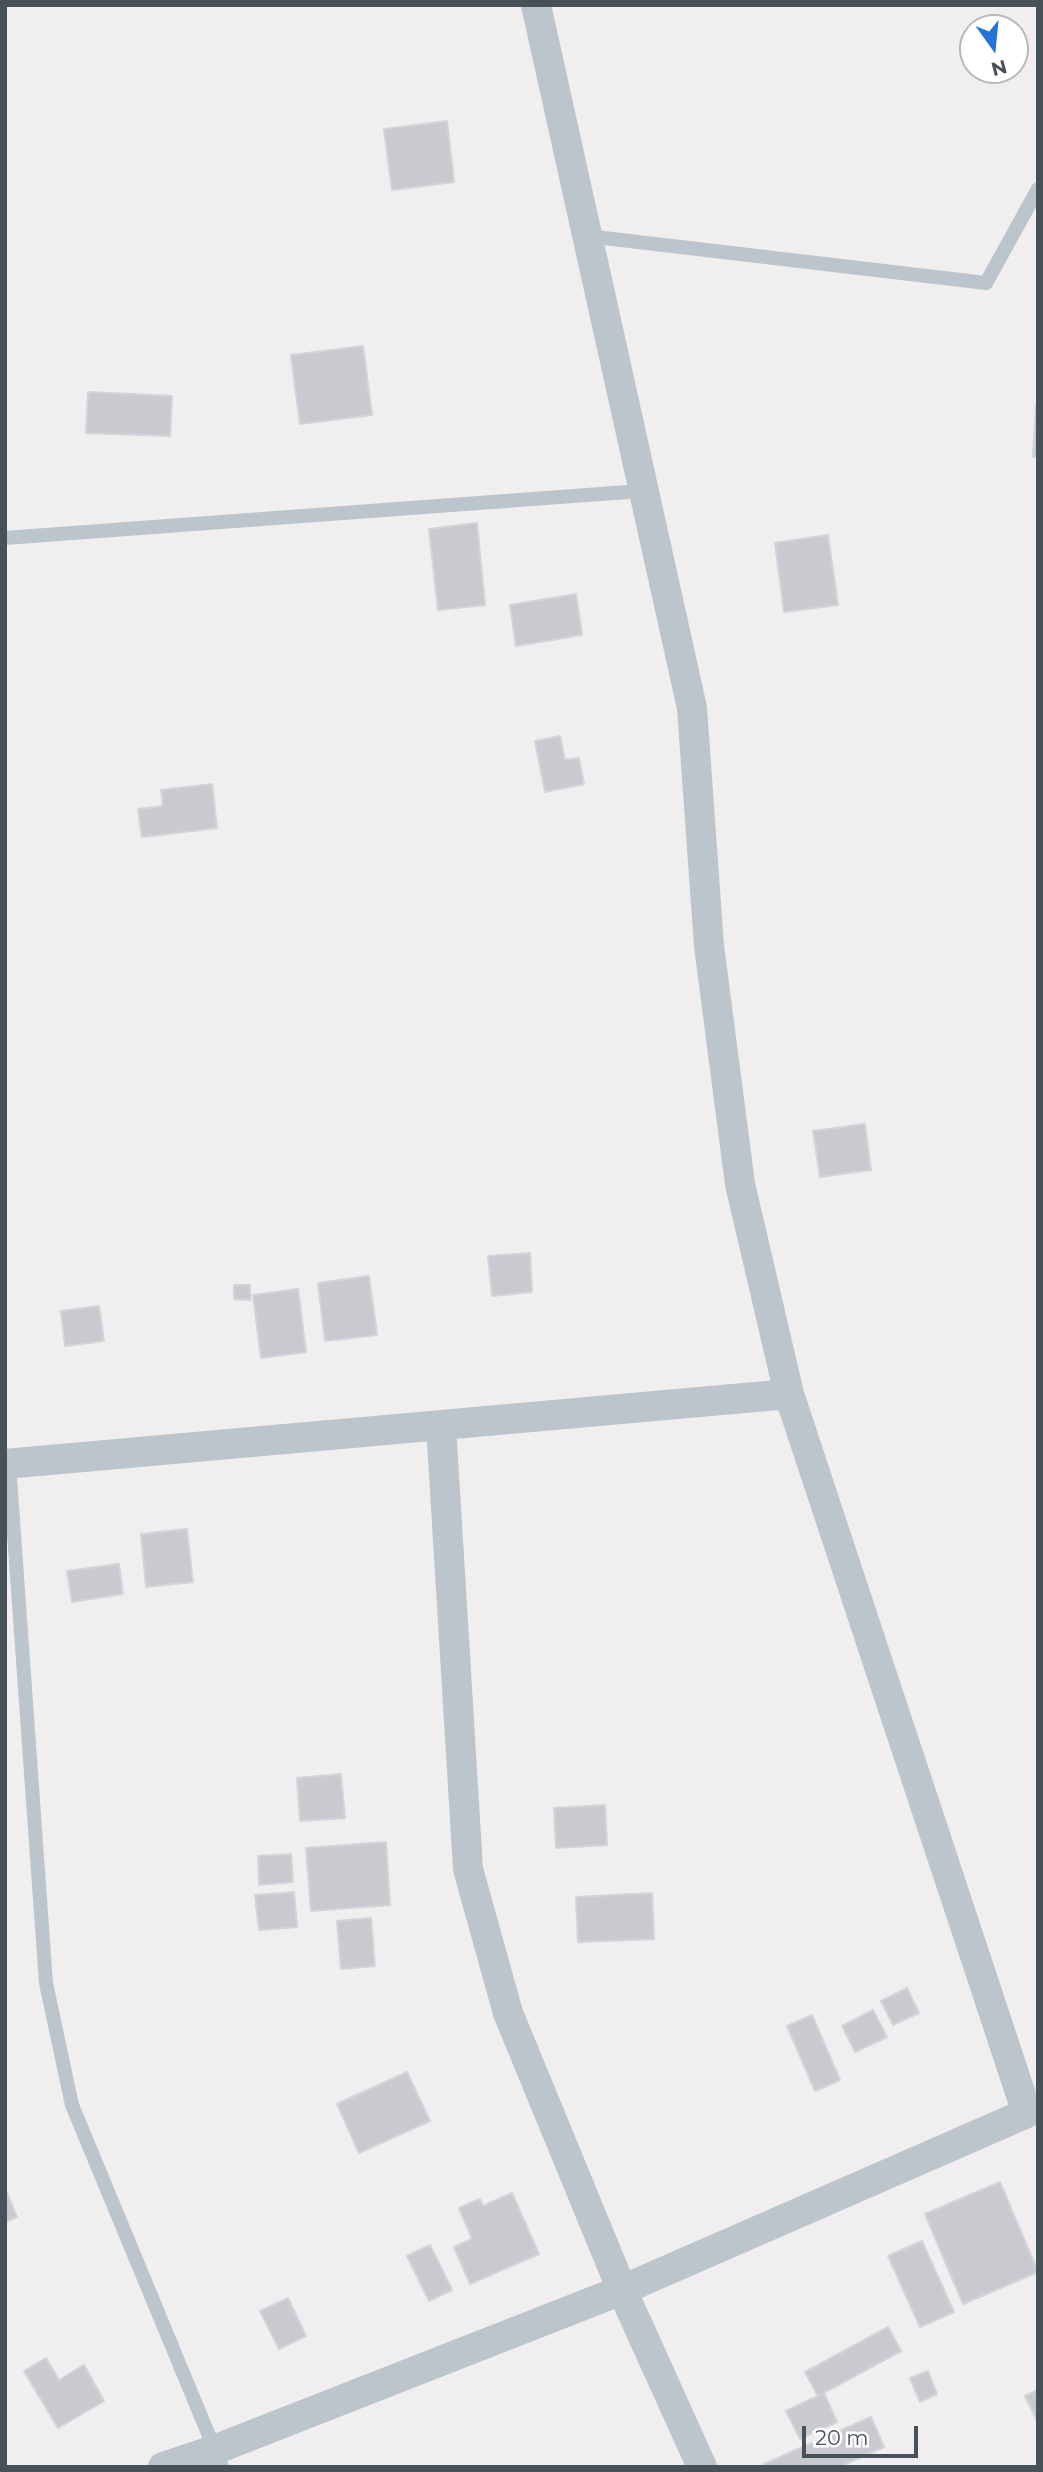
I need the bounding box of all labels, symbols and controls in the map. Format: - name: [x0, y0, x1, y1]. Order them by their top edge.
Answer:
- north arrow: [959, 14, 1029, 84]
- text: N: [989, 55, 1009, 81]
- scale bar: [805, 2412, 920, 2456]
- text: 20 m: [815, 2425, 869, 2450]

